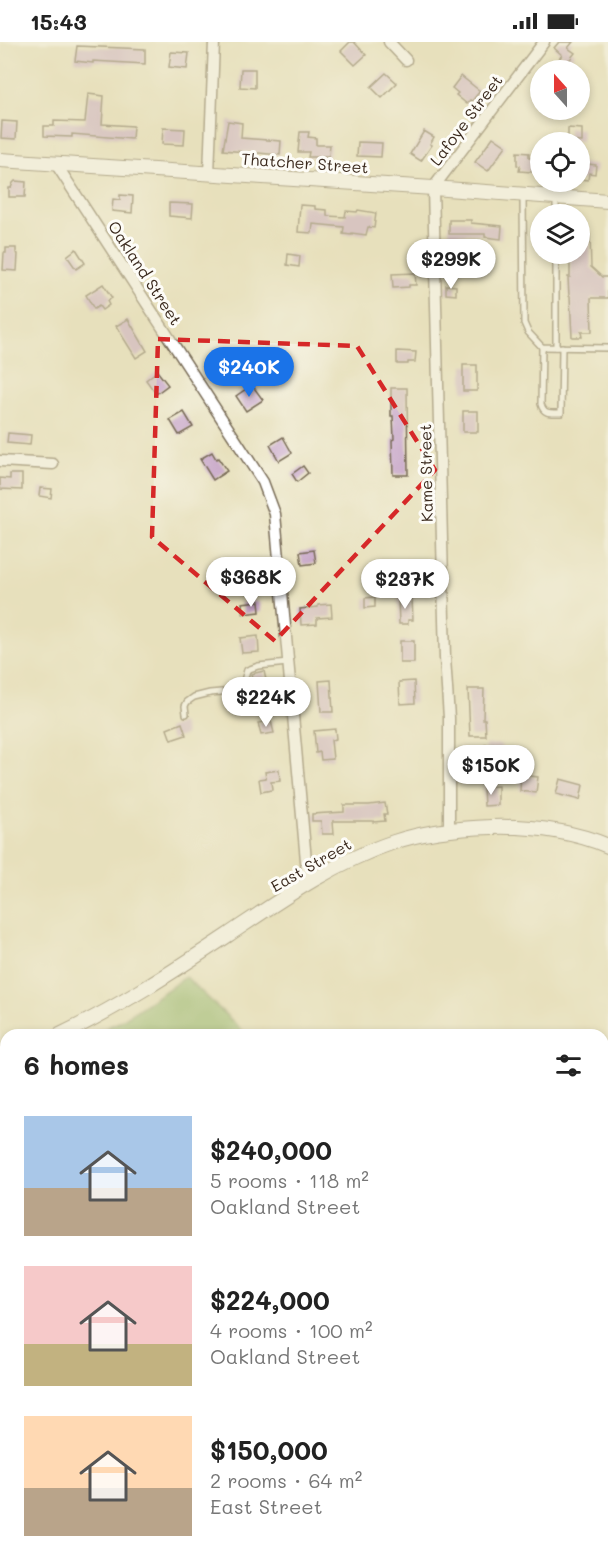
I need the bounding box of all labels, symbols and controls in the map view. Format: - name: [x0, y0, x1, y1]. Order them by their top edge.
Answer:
- text: 15:43: [30, 7, 87, 36]
- north arrow: [530, 60, 590, 120]
- map controls: [530, 60, 590, 264]
- street label: Lafoye Street: [425, 70, 507, 169]
- button: locate: [530, 132, 590, 192]
- street label: Thatcher Street: [241, 148, 369, 177]
- button: layers: [530, 204, 590, 264]
- street label: Oakland Street: [104, 217, 187, 329]
- pin: $299K: [409, 239, 493, 290]
- text: $299K: [421, 245, 481, 271]
- pin: $240K: [207, 347, 291, 398]
- text: $240K: [218, 353, 280, 379]
- street label: Kame Street: [414, 424, 437, 522]
- pin: $368K: [209, 557, 293, 608]
- pin: $237K: [363, 559, 447, 610]
- text: $368K: [220, 563, 282, 589]
- text: $237K: [375, 565, 435, 591]
- pin: $224K: [224, 677, 308, 728]
- text: $224K: [236, 683, 296, 709]
- pin: $150K: [449, 745, 533, 796]
- text: $150K: [462, 751, 520, 777]
- street label: East Street: [267, 833, 355, 896]
- text: 6 homes: [24, 1048, 129, 1082]
- icon: filters: [552, 1049, 585, 1082]
- text: $240,000: [210, 1133, 332, 1167]
- icon: home: [72, 1140, 144, 1212]
- text: 5 rooms · 118 m²: [210, 1167, 369, 1193]
- text: Oakland Street: [210, 1193, 360, 1219]
- text: $224,000: [210, 1283, 330, 1317]
- icon: home: [72, 1290, 144, 1362]
- text: 4 rooms · 100 m²: [210, 1317, 373, 1343]
- text: Oakland Street: [210, 1343, 360, 1369]
- text: $150,000: [210, 1433, 328, 1467]
- icon: home: [72, 1440, 144, 1512]
- text: 2 rooms · 64 m²: [210, 1467, 362, 1493]
- text: East Street: [210, 1493, 323, 1519]

